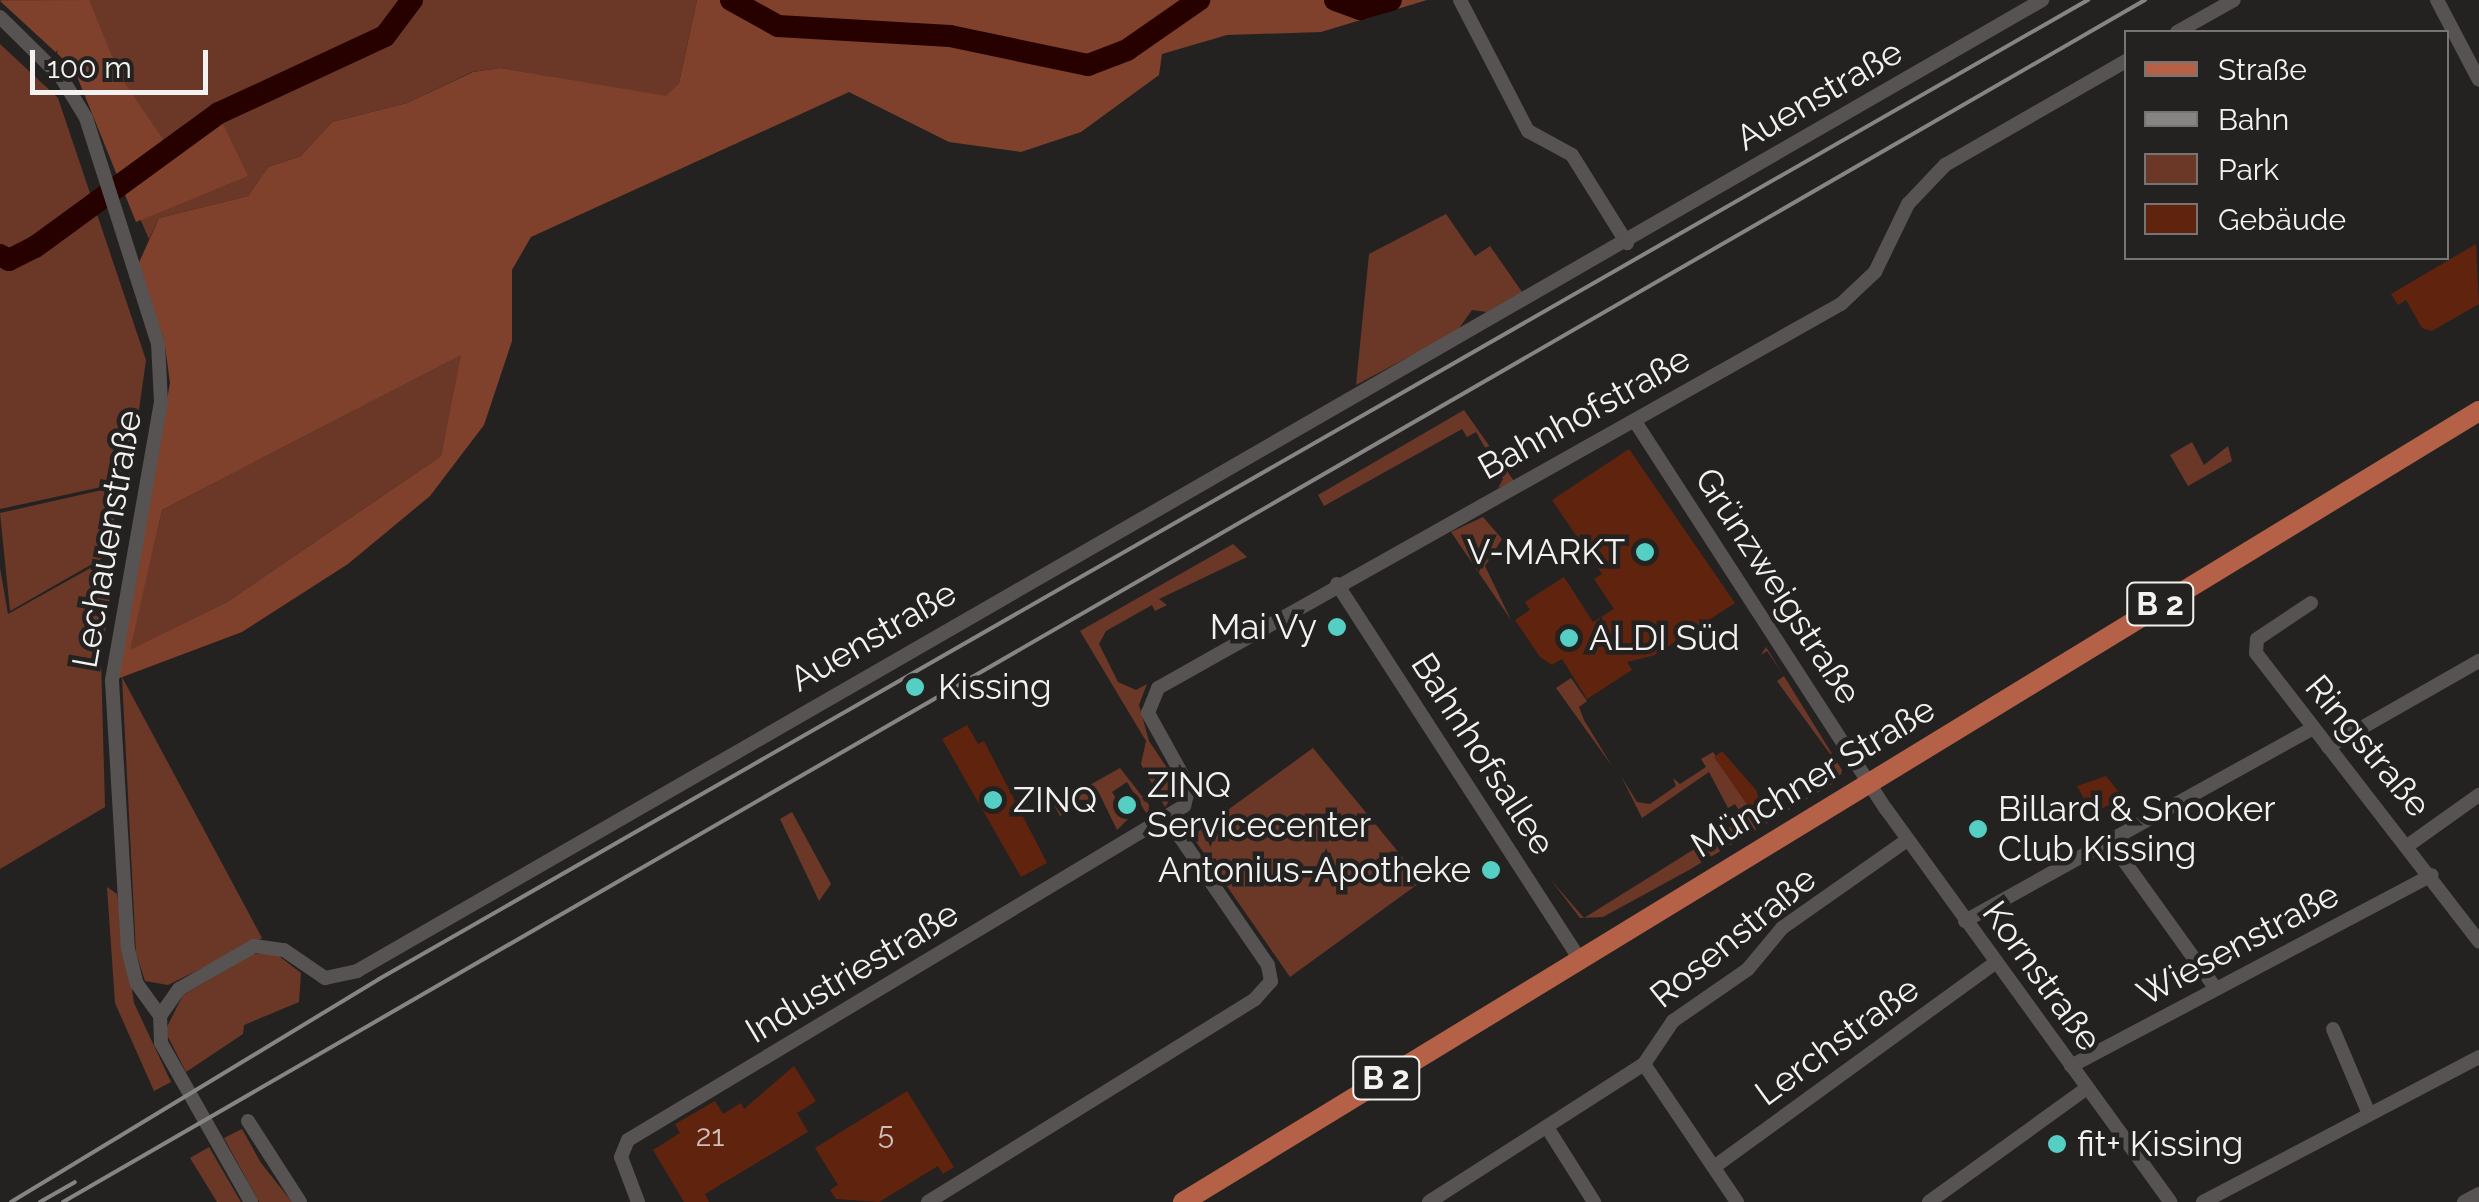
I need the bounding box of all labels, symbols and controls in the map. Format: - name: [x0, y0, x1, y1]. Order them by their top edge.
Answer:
- scale bar: [35, 30, 212, 92]
- legend: [2124, 30, 2449, 260]
- street label: Auenstraße: [1728, 31, 1910, 159]
- text: 100 m: [47, 50, 132, 85]
- text: Straße: [2218, 52, 2307, 87]
- text: Bahn: [2218, 102, 2289, 137]
- text: Park: [2218, 152, 2279, 187]
- text: Gebäude: [2218, 202, 2346, 237]
- street label: Bahnhofstraße: [1471, 338, 1697, 488]
- street label: Lechauenstraße: [64, 407, 150, 671]
- street label: Grünzweigstraße: [1686, 460, 1870, 712]
- place label: V-MARKT: [1467, 531, 1625, 573]
- marker: V-MARKT: [1634, 541, 1656, 563]
- street label: Auenstraße: [782, 572, 964, 700]
- road number: B 2: [2125, 577, 2195, 631]
- place label: Mai Vy: [1208, 606, 1317, 648]
- marker: Mai Vy: [1326, 616, 1348, 638]
- place label: ALDI Süd: [1589, 617, 1739, 659]
- marker: ALDI Süd: [1558, 627, 1580, 649]
- street label: Bahnhofsallee: [1402, 645, 1564, 863]
- place label: Kissing: [938, 666, 1052, 708]
- street label: Ringstraße: [2297, 667, 2439, 825]
- marker: Kissing: [902, 674, 928, 700]
- street label: Münchner Straße: [1683, 688, 1943, 866]
- place label: ZINQ Servicecenter: [1147, 764, 1371, 846]
- place label: ZINQ: [1013, 779, 1097, 821]
- place label: Billard & Snooker Club Kissing: [1998, 788, 2276, 870]
- marker: ZINQ: [982, 789, 1004, 811]
- marker: ZINQ Servicecenter: [1116, 794, 1138, 816]
- marker: Billard & Snooker Club Kissing: [1967, 818, 1989, 840]
- place label: Antonius-Apotheke: [1158, 849, 1471, 891]
- street label: Rosenstraße: [1642, 858, 1824, 1016]
- marker: Antonius-Apotheke: [1480, 859, 1502, 881]
- street label: Wiesenstraße: [2130, 873, 2346, 1015]
- street label: Industriestraße: [738, 892, 966, 1052]
- street label: Kornstraße: [1974, 893, 2110, 1059]
- street label: Lerchstraße: [1747, 968, 1927, 1114]
- road number: B 2: [1351, 1051, 1421, 1105]
- house number: 5: [878, 1116, 894, 1152]
- house number: 21: [696, 1118, 724, 1154]
- place label: fit+ Kissing: [2077, 1123, 2243, 1165]
- marker: fit+ Kissing: [2046, 1133, 2068, 1155]

